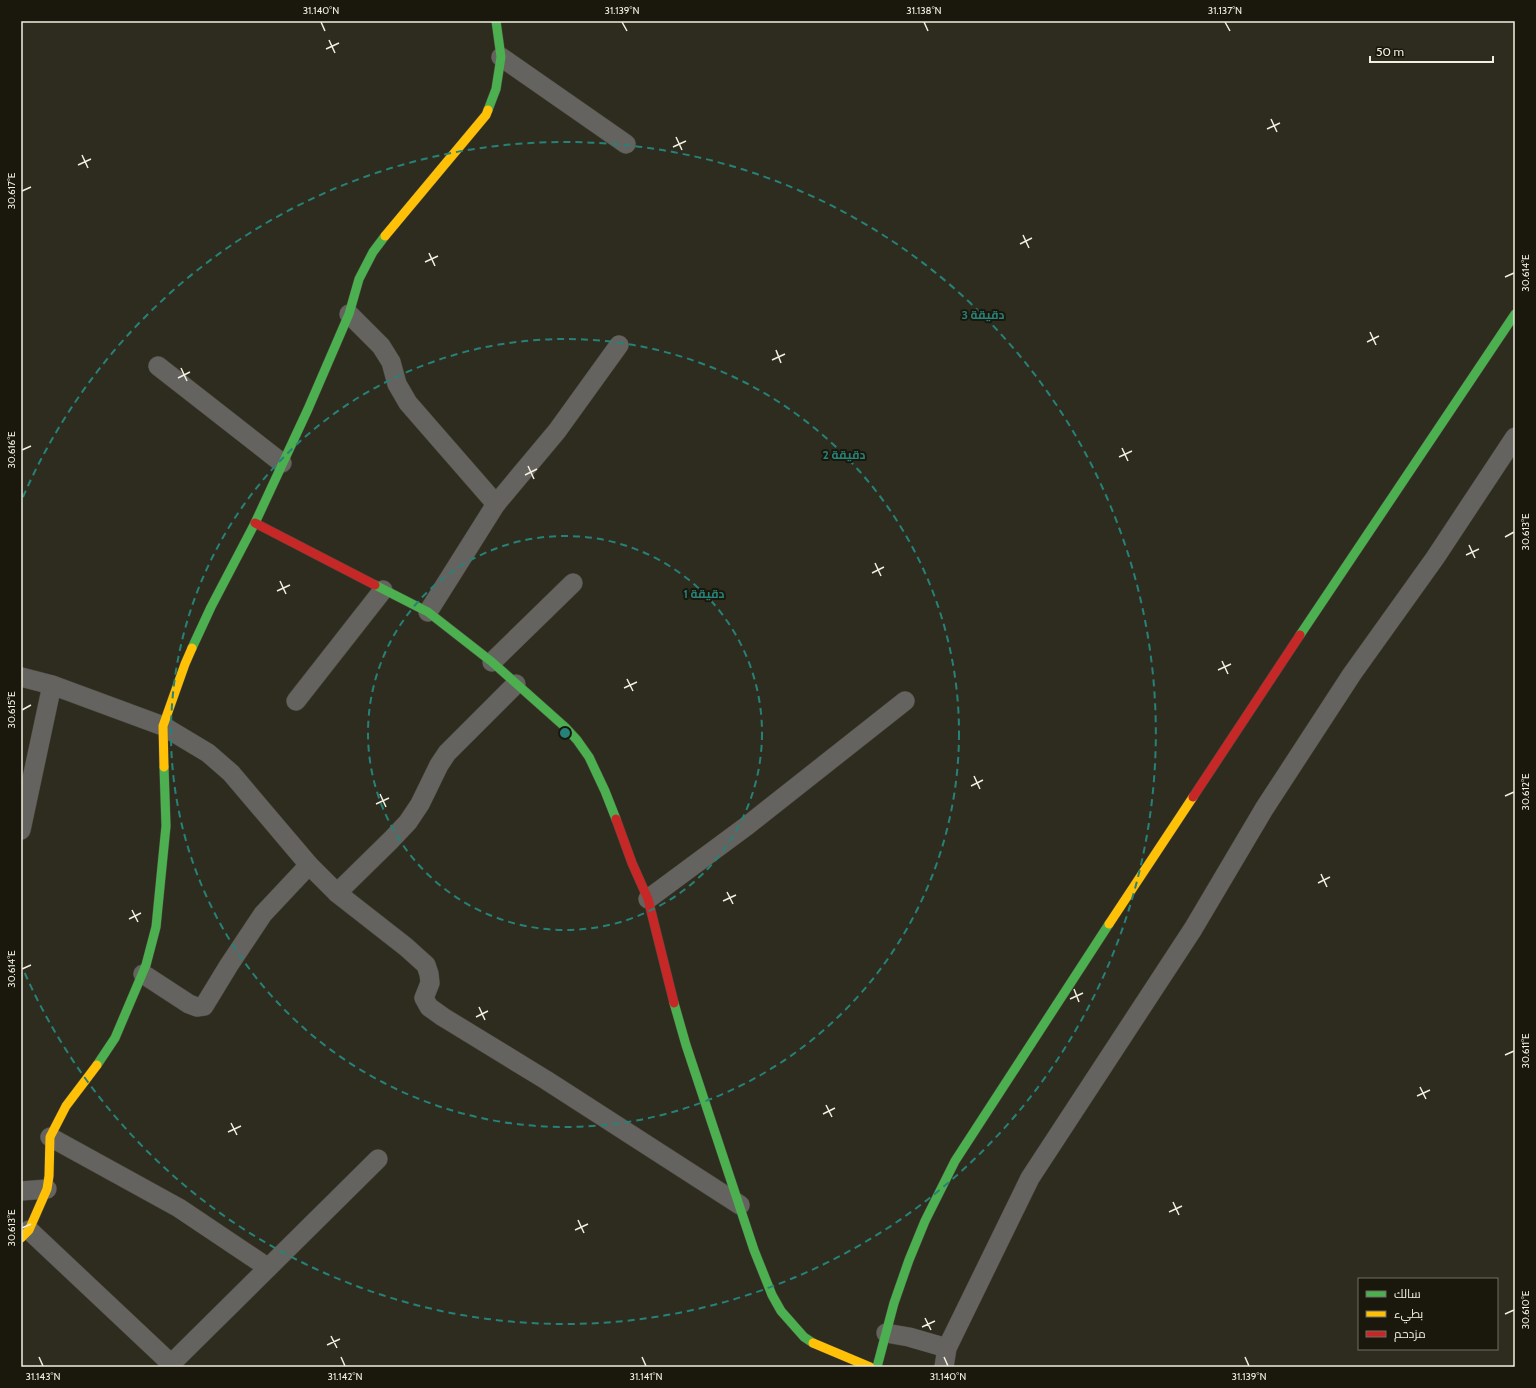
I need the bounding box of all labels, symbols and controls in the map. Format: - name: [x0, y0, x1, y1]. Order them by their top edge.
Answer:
- text: 31.140°N: [303, 4, 339, 17]
- text: 31.139°N: [605, 4, 639, 17]
- text: 31.138°N: [906, 4, 942, 17]
- text: 31.137°N: [1208, 4, 1242, 17]
- scale bar: [1370, 38, 1493, 64]
- text: 50 m: [1376, 44, 1404, 59]
- text: 30.617°E: [5, 172, 18, 209]
- text: 30.614°E: [1519, 254, 1532, 292]
- text: 3 دقيقة: [961, 307, 1005, 322]
- text: 30.616°E: [5, 431, 18, 469]
- text: 2 دقيقة: [823, 447, 866, 462]
- text: 30.613°E: [1519, 513, 1532, 551]
- text: 1 دقيقة: [683, 586, 725, 601]
- text: 30.615°E: [5, 691, 18, 729]
- centre of rings: [558, 726, 572, 740]
- text: 30.612°E: [1519, 773, 1532, 810]
- text: 30.614°E: [5, 950, 18, 988]
- text: 30.611°E: [1519, 1033, 1532, 1068]
- text: 30.613°E: [5, 1209, 18, 1247]
- legend: [1358, 1278, 1498, 1350]
- text: سالك: [1394, 1286, 1421, 1301]
- text: 30.610°E: [1519, 1290, 1532, 1329]
- text: بطيء: [1394, 1306, 1423, 1324]
- text: مزدحم: [1394, 1326, 1426, 1342]
- text: 31.143°N: [25, 1370, 61, 1383]
- text: 31.142°N: [328, 1370, 362, 1383]
- text: 31.141°N: [630, 1370, 662, 1383]
- text: 31.140°N: [930, 1370, 966, 1383]
- text: 31.139°N: [1232, 1370, 1266, 1383]

